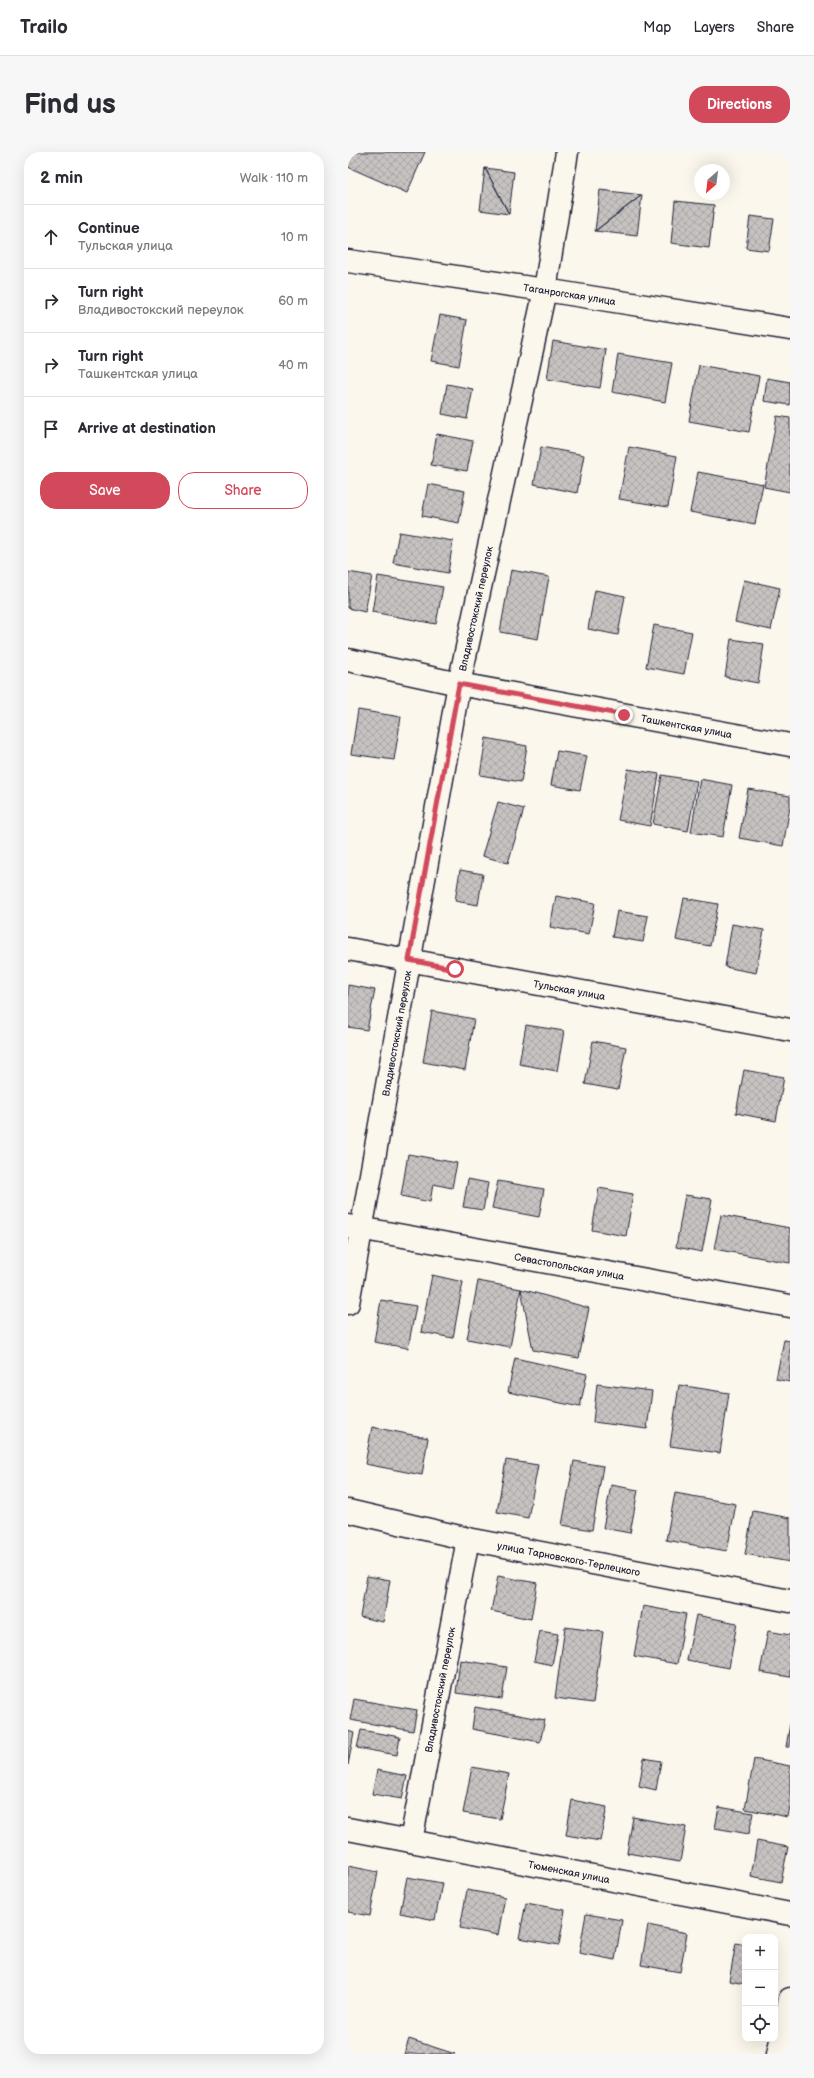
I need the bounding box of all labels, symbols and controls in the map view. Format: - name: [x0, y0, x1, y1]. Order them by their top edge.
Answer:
- text: Trailo: [20, 16, 68, 39]
- text: Map: [643, 19, 671, 36]
- text: Layers: [693, 19, 735, 36]
- text: Share: [757, 19, 794, 36]
- button: Directions: [689, 86, 790, 123]
- text: Find us: [24, 88, 116, 121]
- north arrow: [694, 164, 730, 200]
- text: 2 min: [40, 168, 83, 188]
- text: Walk · 110 m: [240, 170, 308, 186]
- text: Continue: [78, 219, 140, 238]
- icon: ahead: [40, 226, 62, 248]
- text: 10 m: [281, 229, 308, 245]
- text: Тульская улица: [78, 238, 173, 254]
- street label: Таганрогская улица: [522, 282, 617, 308]
- text: Turn right: [78, 283, 143, 302]
- icon: right: [40, 290, 62, 312]
- text: 60 m: [278, 293, 308, 309]
- text: Владивостокский переулок: [78, 302, 244, 318]
- text: Turn right: [78, 347, 143, 366]
- icon: right: [40, 354, 62, 376]
- text: 40 m: [278, 357, 308, 373]
- text: Ташкентская улица: [78, 366, 198, 382]
- icon: arrive: [40, 418, 62, 440]
- text: Arrive at destination: [78, 419, 216, 438]
- button: Save: [40, 472, 170, 509]
- button: Share: [178, 472, 308, 509]
- street label: Владивостокский переулок: [457, 545, 496, 672]
- route end: [615, 706, 633, 724]
- street label: Ташкентская улица: [640, 713, 733, 741]
- route start: [446, 960, 464, 978]
- street label: Владивостокский переулок: [380, 969, 415, 1097]
- street label: Тульская улица: [532, 978, 606, 1003]
- street label: Севастопольская улица: [513, 1251, 625, 1283]
- street label: улица Тарновского-Терлецкого: [496, 1540, 641, 1579]
- street label: Владивостокский переулок: [423, 1625, 458, 1754]
- street label: Тюменская улица: [527, 1859, 611, 1886]
- map controls: [742, 1934, 778, 2042]
- button: +: [742, 1934, 778, 1970]
- button: −: [742, 1970, 778, 2006]
- button: locate: [742, 2006, 778, 2042]

